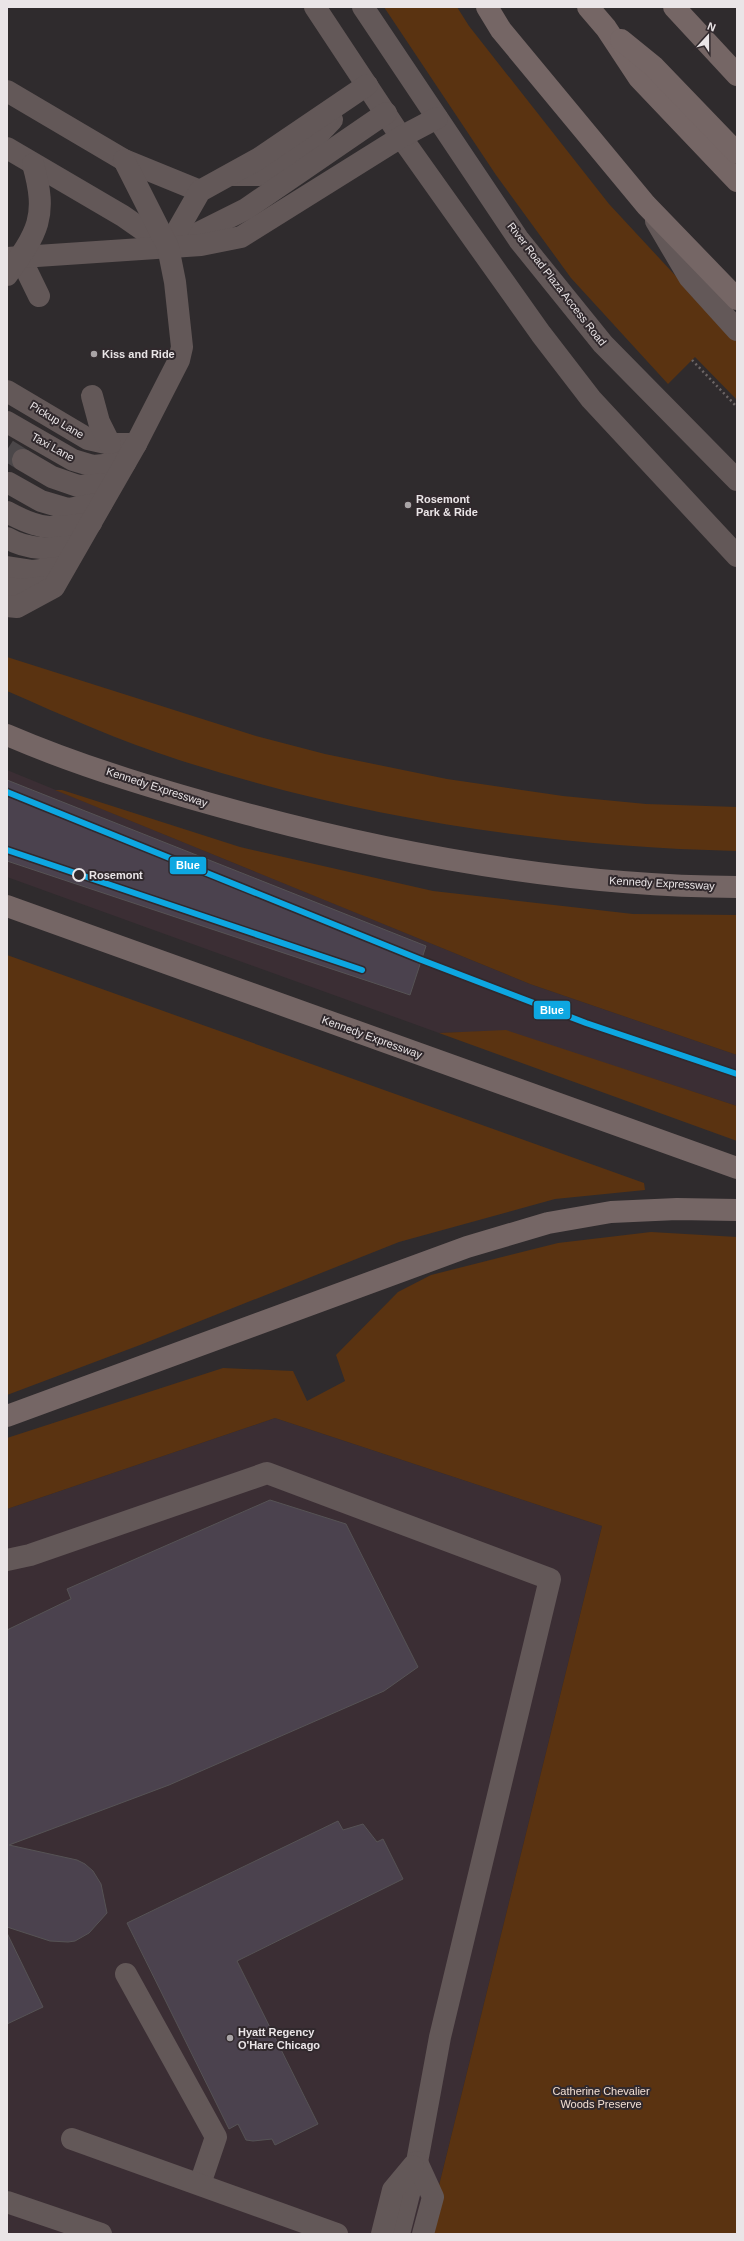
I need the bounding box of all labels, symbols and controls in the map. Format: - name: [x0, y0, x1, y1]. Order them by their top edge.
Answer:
- north arrow: [688, 16, 728, 56]
- text: N: [706, 20, 717, 34]
- street label: River Road Plaza Access Road: [505, 220, 609, 348]
- place label: Kiss and Ride: [102, 348, 175, 360]
- marker: Kiss and Ride: [89, 349, 99, 359]
- street label: Pickup Lane: [28, 399, 86, 441]
- street label: Taxi Lane: [29, 430, 77, 464]
- place label: Rosemont Park & Ride: [416, 493, 478, 518]
- marker: Rosemont Park & Ride: [403, 500, 413, 510]
- street label: Kennedy Expressway: [105, 765, 210, 809]
- line badge: Blue: [169, 856, 207, 875]
- text: Blue: [176, 859, 200, 871]
- marker: Rosemont: [72, 868, 86, 882]
- place label: Rosemont: [89, 869, 143, 881]
- street label: Kennedy Expressway: [609, 874, 716, 892]
- line badge: Blue: [533, 1000, 571, 1020]
- text: Blue: [540, 1004, 564, 1016]
- street label: Kennedy Expressway: [320, 1013, 424, 1061]
- place label: Hyatt Regency O'Hare Chicago: [238, 2026, 320, 2051]
- marker: Hyatt Regency O'Hare Chicago: [225, 2033, 235, 2043]
- park label: Catherine Chevalier Woods Preserve: [552, 2085, 650, 2110]

